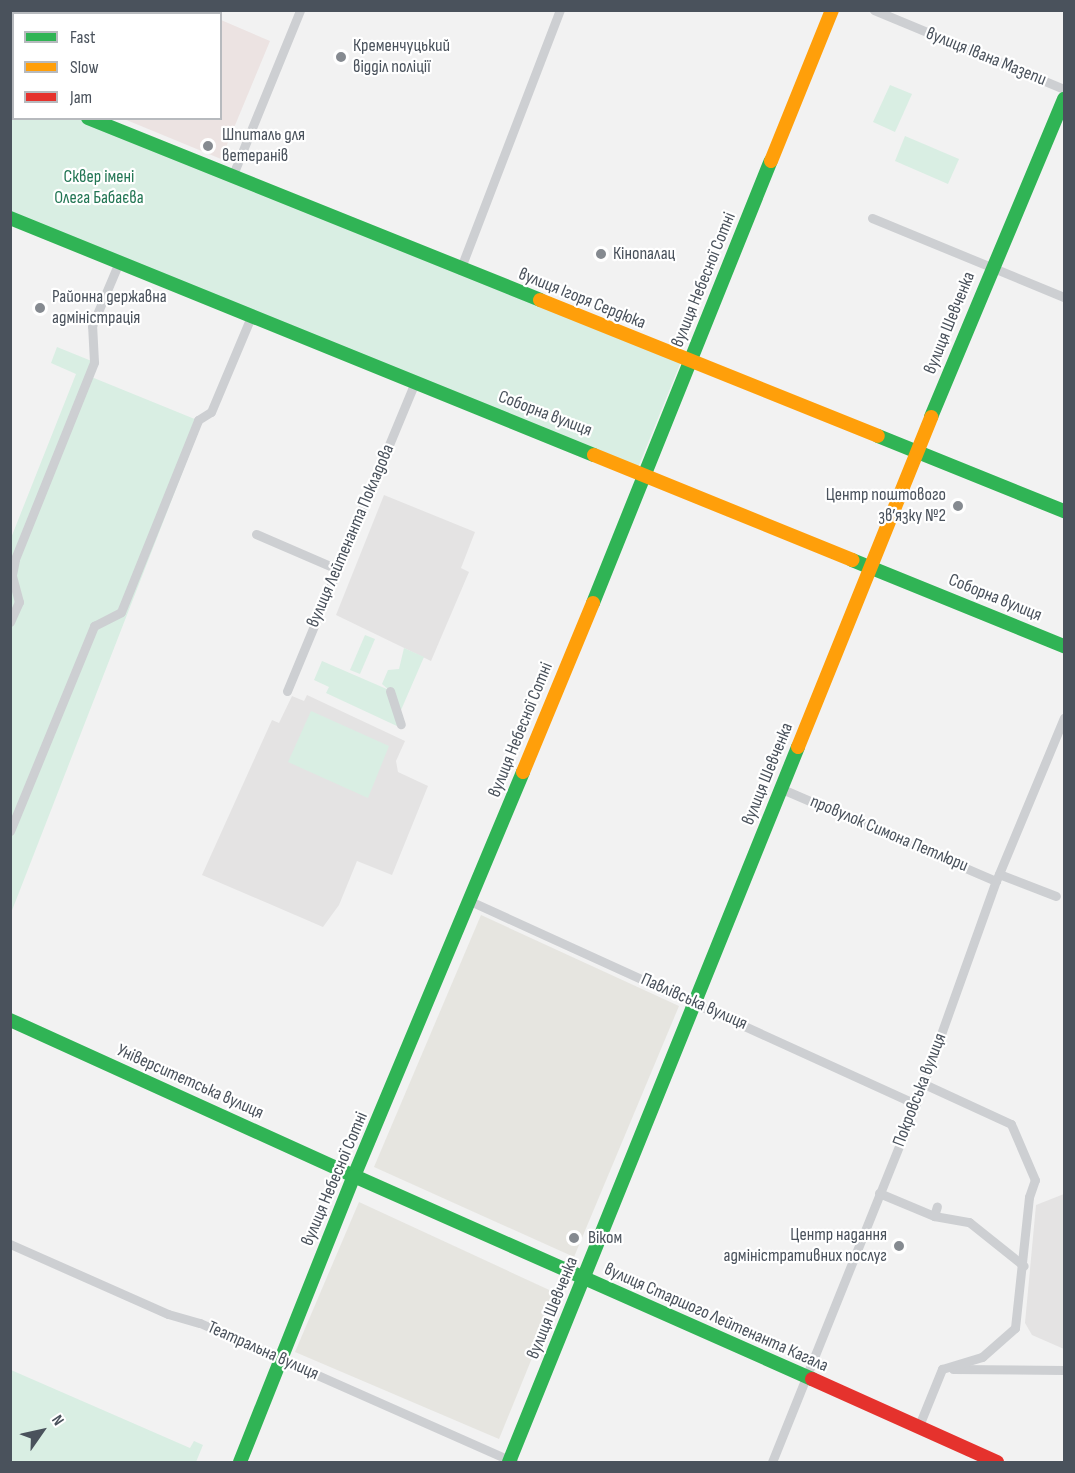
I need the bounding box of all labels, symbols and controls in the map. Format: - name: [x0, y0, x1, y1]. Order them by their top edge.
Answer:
- legend: [12, 12, 222, 120]
- street label: вулиця Івана Мазепи: [923, 23, 1049, 91]
- text: Fast: [70, 27, 95, 48]
- place label: Кременчуцький відділ поліції: [353, 36, 450, 78]
- marker: Кременчуцький відділ поліції: [334, 50, 348, 64]
- text: Slow: [70, 57, 99, 78]
- text: Jam: [70, 87, 92, 108]
- place label: Шпиталь для ветеранів: [222, 125, 305, 168]
- marker: Шпиталь для ветеранів: [199, 137, 217, 155]
- park label: Сквер імені Олега Бабаєва: [54, 167, 144, 210]
- street label: вулиця Небесної Сотні: [667, 209, 741, 351]
- place label: Кінопалац: [613, 243, 675, 265]
- marker: Кінопалац: [594, 247, 608, 261]
- street label: вулиця Ігоря Сердюка: [515, 264, 649, 334]
- street label: вулиця Шевченка: [920, 269, 980, 377]
- place label: Районна державна адміністрація: [52, 287, 167, 330]
- marker: Районна державна адміністрація: [33, 301, 47, 315]
- street label: Соборна вулиця: [495, 386, 595, 442]
- street label: вулиця Лейтенанта Покладова: [303, 441, 399, 631]
- place label: Центр поштового зв’язку №2: [826, 485, 946, 528]
- marker: Центр поштового зв’язку №2: [951, 499, 965, 513]
- street label: Соборна вулиця: [945, 570, 1045, 626]
- street label: вулиця Небесної Сотні: [484, 659, 558, 801]
- street label: вулиця Шевченка: [738, 720, 798, 828]
- street label: провулок Симона Петлюри: [807, 791, 971, 877]
- street label: Павлівська вулиця: [637, 969, 751, 1035]
- street label: Покровська вулиця: [889, 1030, 951, 1150]
- street label: Університетська вулиця: [113, 1040, 267, 1124]
- street label: вулиця Небесної Сотні: [297, 1109, 373, 1249]
- place label: Центр надання адміністративних послуг: [723, 1225, 887, 1268]
- place label: Віком: [588, 1227, 622, 1249]
- marker: Віком: [565, 1229, 583, 1247]
- marker: Центр надання адміністративних послуг: [892, 1239, 906, 1253]
- street label: вулиця Шевченка: [523, 1254, 583, 1362]
- street label: вулиця Старшого Лейтенанта Кагала: [601, 1259, 831, 1377]
- street label: Театральна вулиця: [204, 1317, 322, 1385]
- north arrow: [12, 1401, 72, 1461]
- text: N: [47, 1412, 68, 1430]

